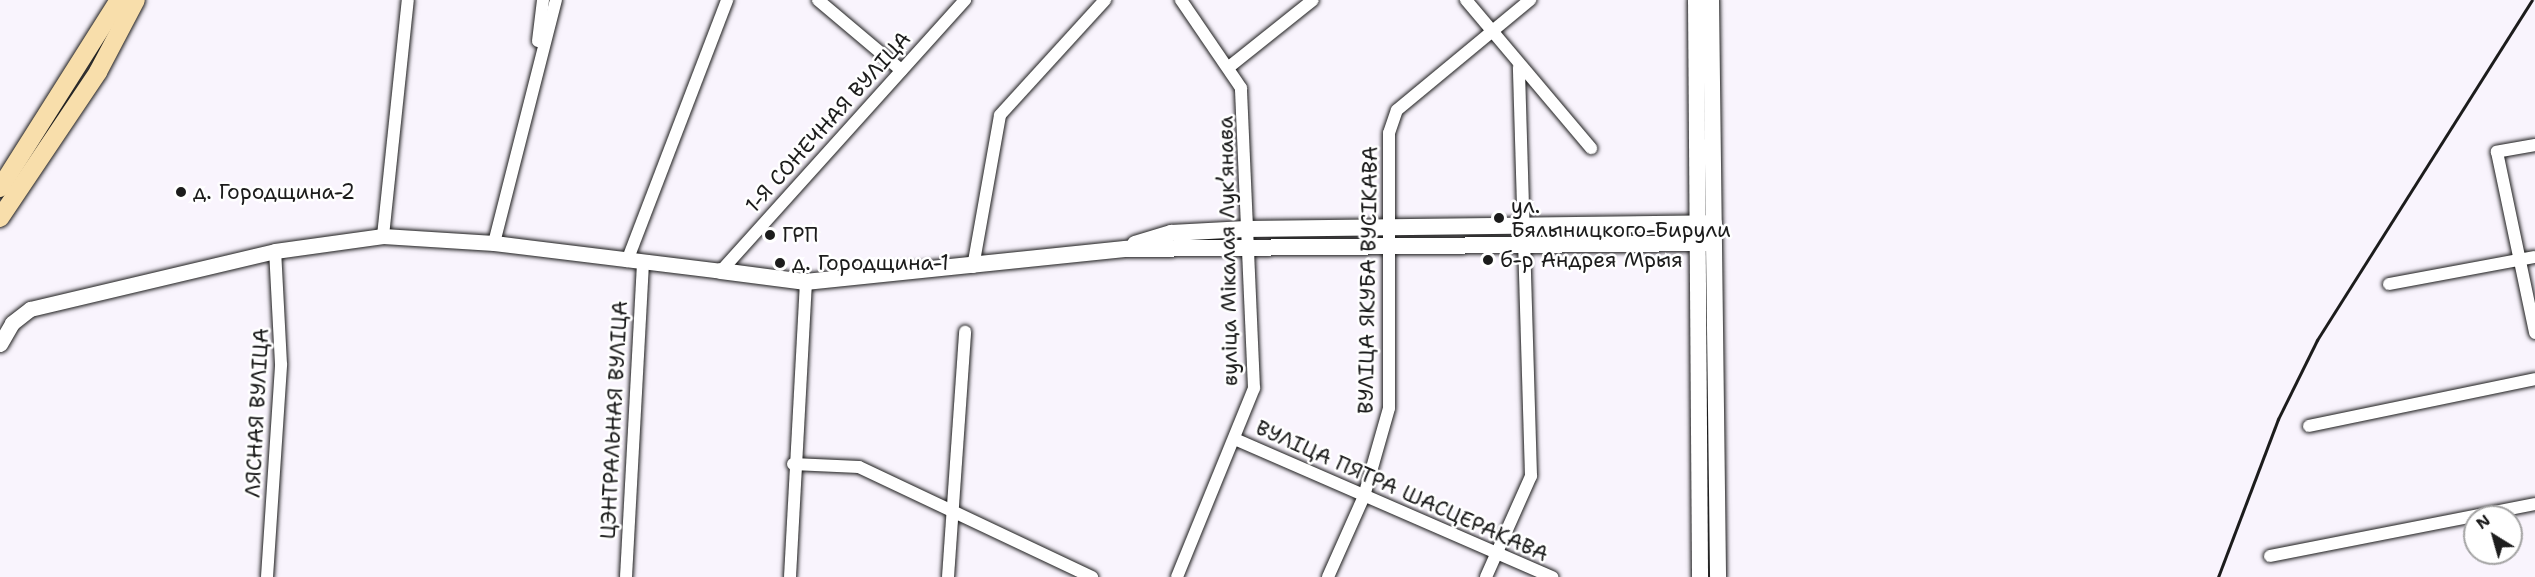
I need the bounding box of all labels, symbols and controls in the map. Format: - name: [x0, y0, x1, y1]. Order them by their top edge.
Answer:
- street label: 1-Я СОНЕЧНАЯ ВУЛІЦА: [740, 26, 916, 218]
- street label: вуліца Мікалая Лукʼянава: [1213, 116, 1243, 386]
- street label: ВУЛІЦА ЯКУБА ВУСІКАВА: [1353, 146, 1383, 414]
- place label: д. Городщина-2: [193, 179, 355, 205]
- marker: д. Городщина-2: [174, 185, 188, 199]
- place label: ул. Бялыницкого-Бирули: [1511, 193, 1731, 243]
- marker: ул. Бялыницкого-Бирули: [1492, 211, 1506, 225]
- place label: ГРП: [782, 222, 818, 248]
- marker: ГРП: [763, 228, 777, 242]
- place label: б-р Андрея Мрыя: [1500, 247, 1683, 273]
- place label: д. Городщина-1: [792, 250, 949, 276]
- marker: б-р Андрея Мрыя: [1481, 253, 1495, 267]
- marker: д. Городщина-1: [773, 256, 787, 270]
- street label: ЦЭНТРАЛЬНАЯ ВУЛІЦА: [595, 300, 633, 540]
- street label: ЛЯСНАЯ ВУЛІЦА: [240, 328, 274, 498]
- street label: ВУЛІЦА ПЯТРА ШАСЦЕРАКАВА: [1252, 415, 1552, 567]
- north arrow: [2463, 505, 2523, 565]
- text: N: [2472, 510, 2494, 534]

